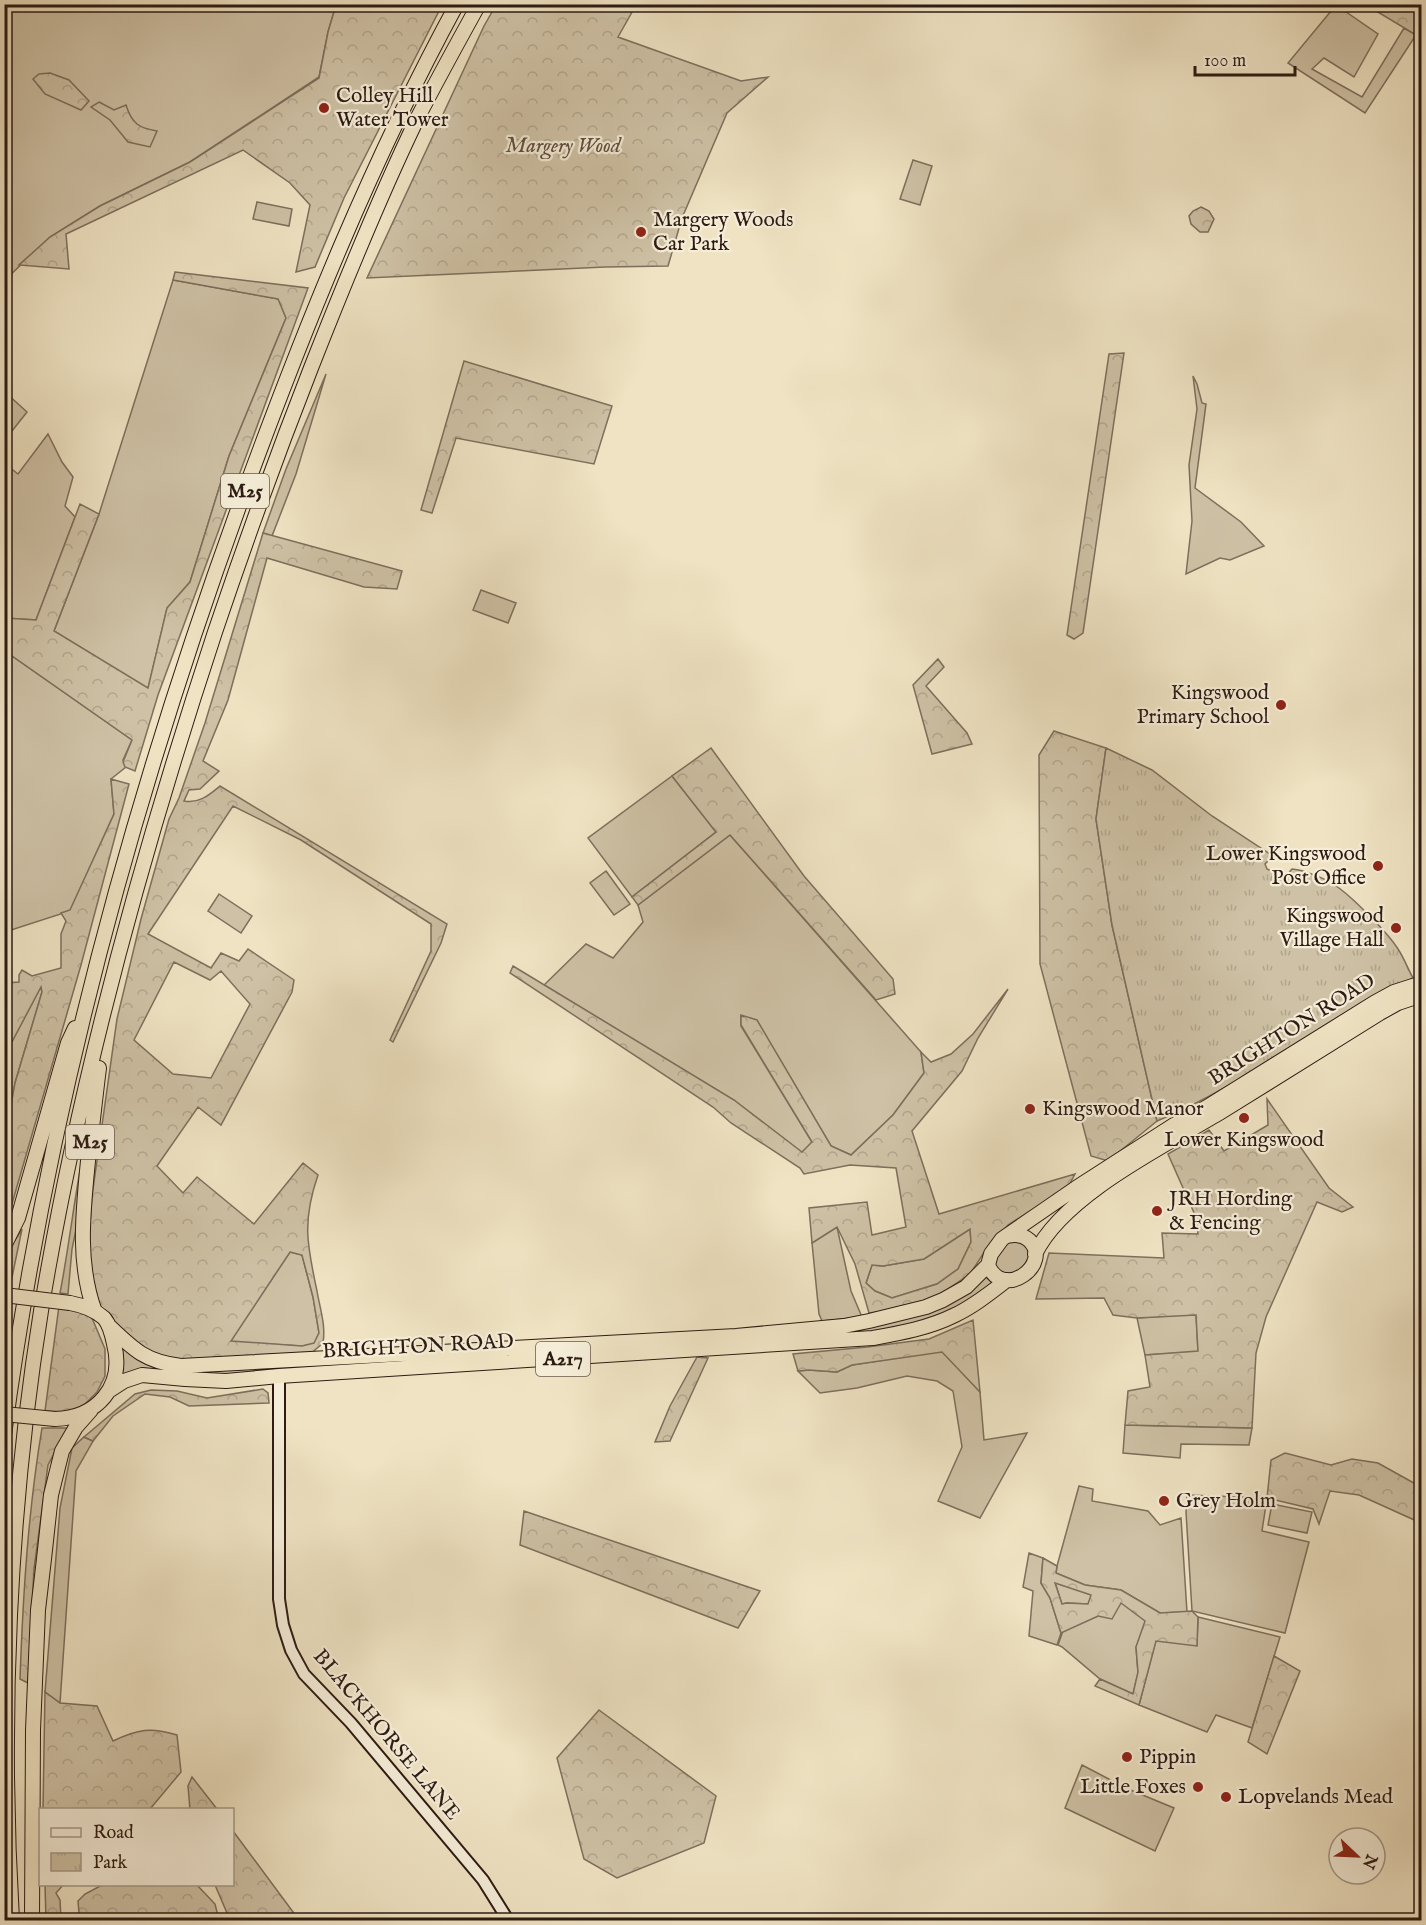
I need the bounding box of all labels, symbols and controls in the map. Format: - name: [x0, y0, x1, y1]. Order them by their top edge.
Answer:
- scale bar: [1195, 39, 1296, 77]
- text: 100 m: [1204, 50, 1246, 73]
- place label: Colley Hill Water Tower: [336, 83, 449, 134]
- marker: Colley Hill Water Tower: [317, 101, 331, 115]
- park label: Margery Wood: [505, 133, 623, 160]
- place label: Margery Woods Car Park: [653, 207, 793, 258]
- marker: Margery Woods Car Park: [634, 225, 648, 239]
- road number: M25: [221, 474, 269, 508]
- place label: Kingswood Primary School: [1136, 680, 1270, 731]
- marker: Kingswood Primary School: [1274, 698, 1288, 712]
- place label: Lower Kingswood Post Office: [1206, 841, 1367, 892]
- marker: Lower Kingswood Post Office: [1371, 859, 1385, 873]
- place label: Kingswood Village Hall: [1279, 903, 1385, 954]
- marker: Kingswood Village Hall: [1389, 921, 1403, 935]
- street label: BRIGHTON ROAD: [1204, 968, 1380, 1092]
- place label: Kingswood Manor: [1042, 1096, 1204, 1123]
- marker: Kingswood Manor: [1023, 1102, 1037, 1116]
- marker: Lower Kingswood: [1237, 1111, 1251, 1125]
- road number: M25: [66, 1125, 114, 1159]
- place label: Lower Kingswood: [1164, 1127, 1325, 1154]
- place label: JRH Hording & Fencing: [1167, 1186, 1293, 1237]
- marker: JRH Hording & Fencing: [1150, 1204, 1164, 1218]
- street label: BRIGHTON ROAD: [322, 1329, 514, 1365]
- road number: A217: [536, 1342, 590, 1376]
- place label: Grey Holm: [1176, 1488, 1276, 1515]
- marker: Grey Holm: [1157, 1494, 1171, 1508]
- street label: BLACKHORSE LANE: [306, 1644, 466, 1826]
- place label: Pippin: [1139, 1744, 1196, 1771]
- marker: Pippin: [1120, 1750, 1134, 1764]
- place label: Little Foxes: [1080, 1774, 1186, 1801]
- marker: Little Foxes: [1191, 1780, 1205, 1794]
- place label: Lopvelands Mead: [1238, 1784, 1394, 1811]
- marker: Lopvelands Mead: [1219, 1790, 1233, 1804]
- legend: [39, 1808, 234, 1886]
- text: Road: [93, 1822, 134, 1845]
- north arrow: [1327, 1826, 1387, 1886]
- text: N: [1357, 1850, 1381, 1872]
- text: Park: [93, 1852, 128, 1875]

